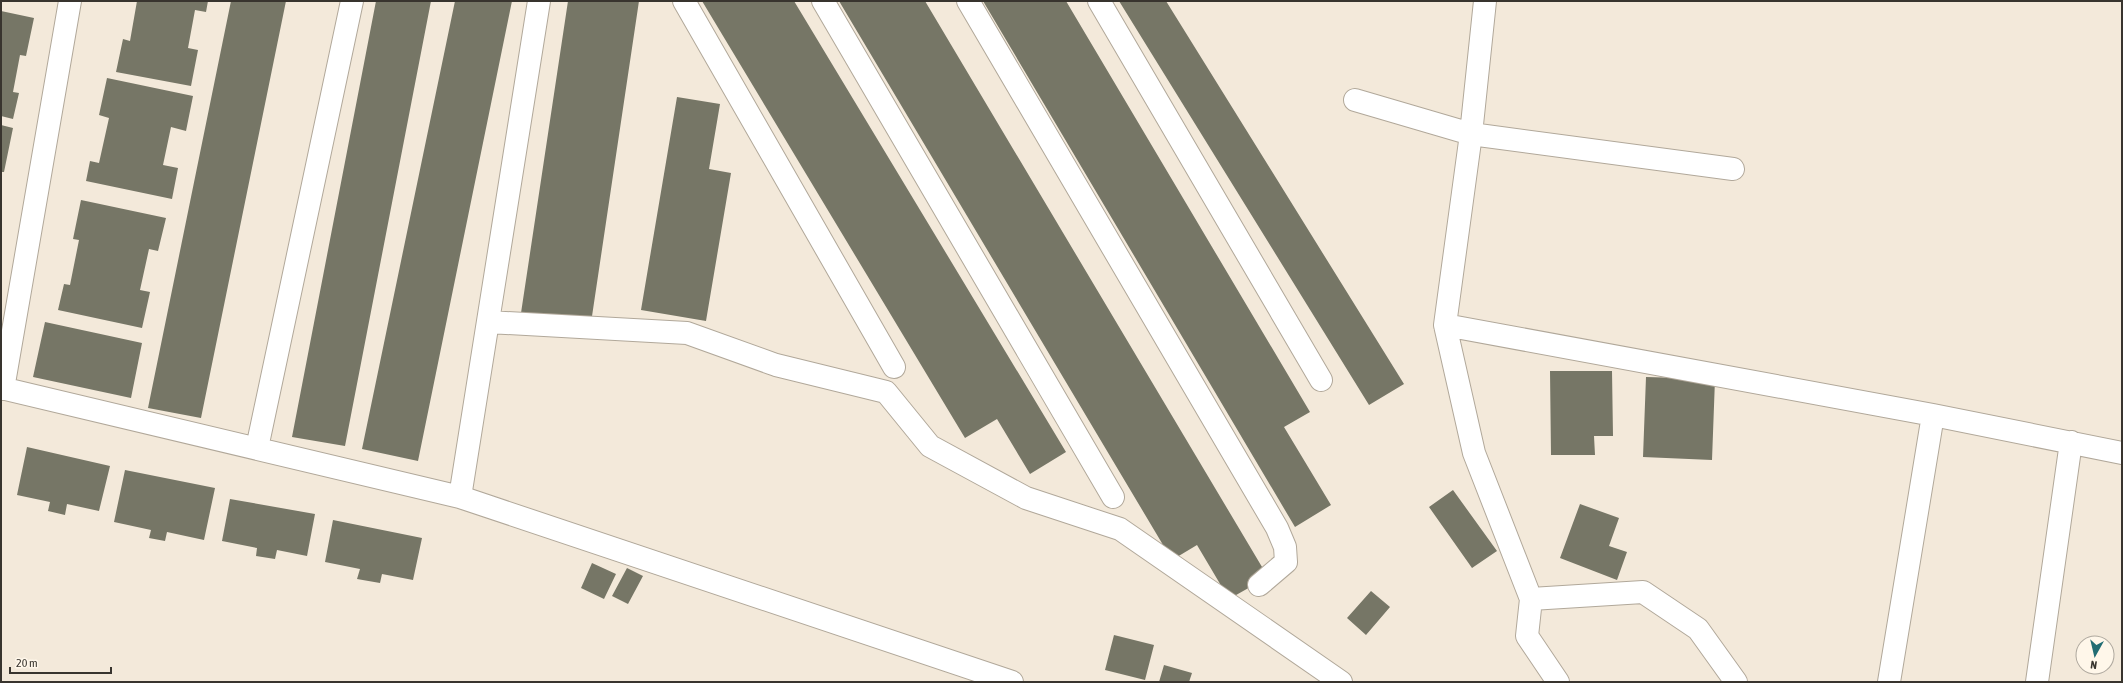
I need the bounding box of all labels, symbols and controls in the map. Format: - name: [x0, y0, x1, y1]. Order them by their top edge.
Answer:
- north arrow: [2075, 635, 2115, 675]
- scale bar: [10, 649, 111, 675]
- text: 20 m: [16, 656, 38, 670]
- text: N: [2090, 659, 2098, 671]

